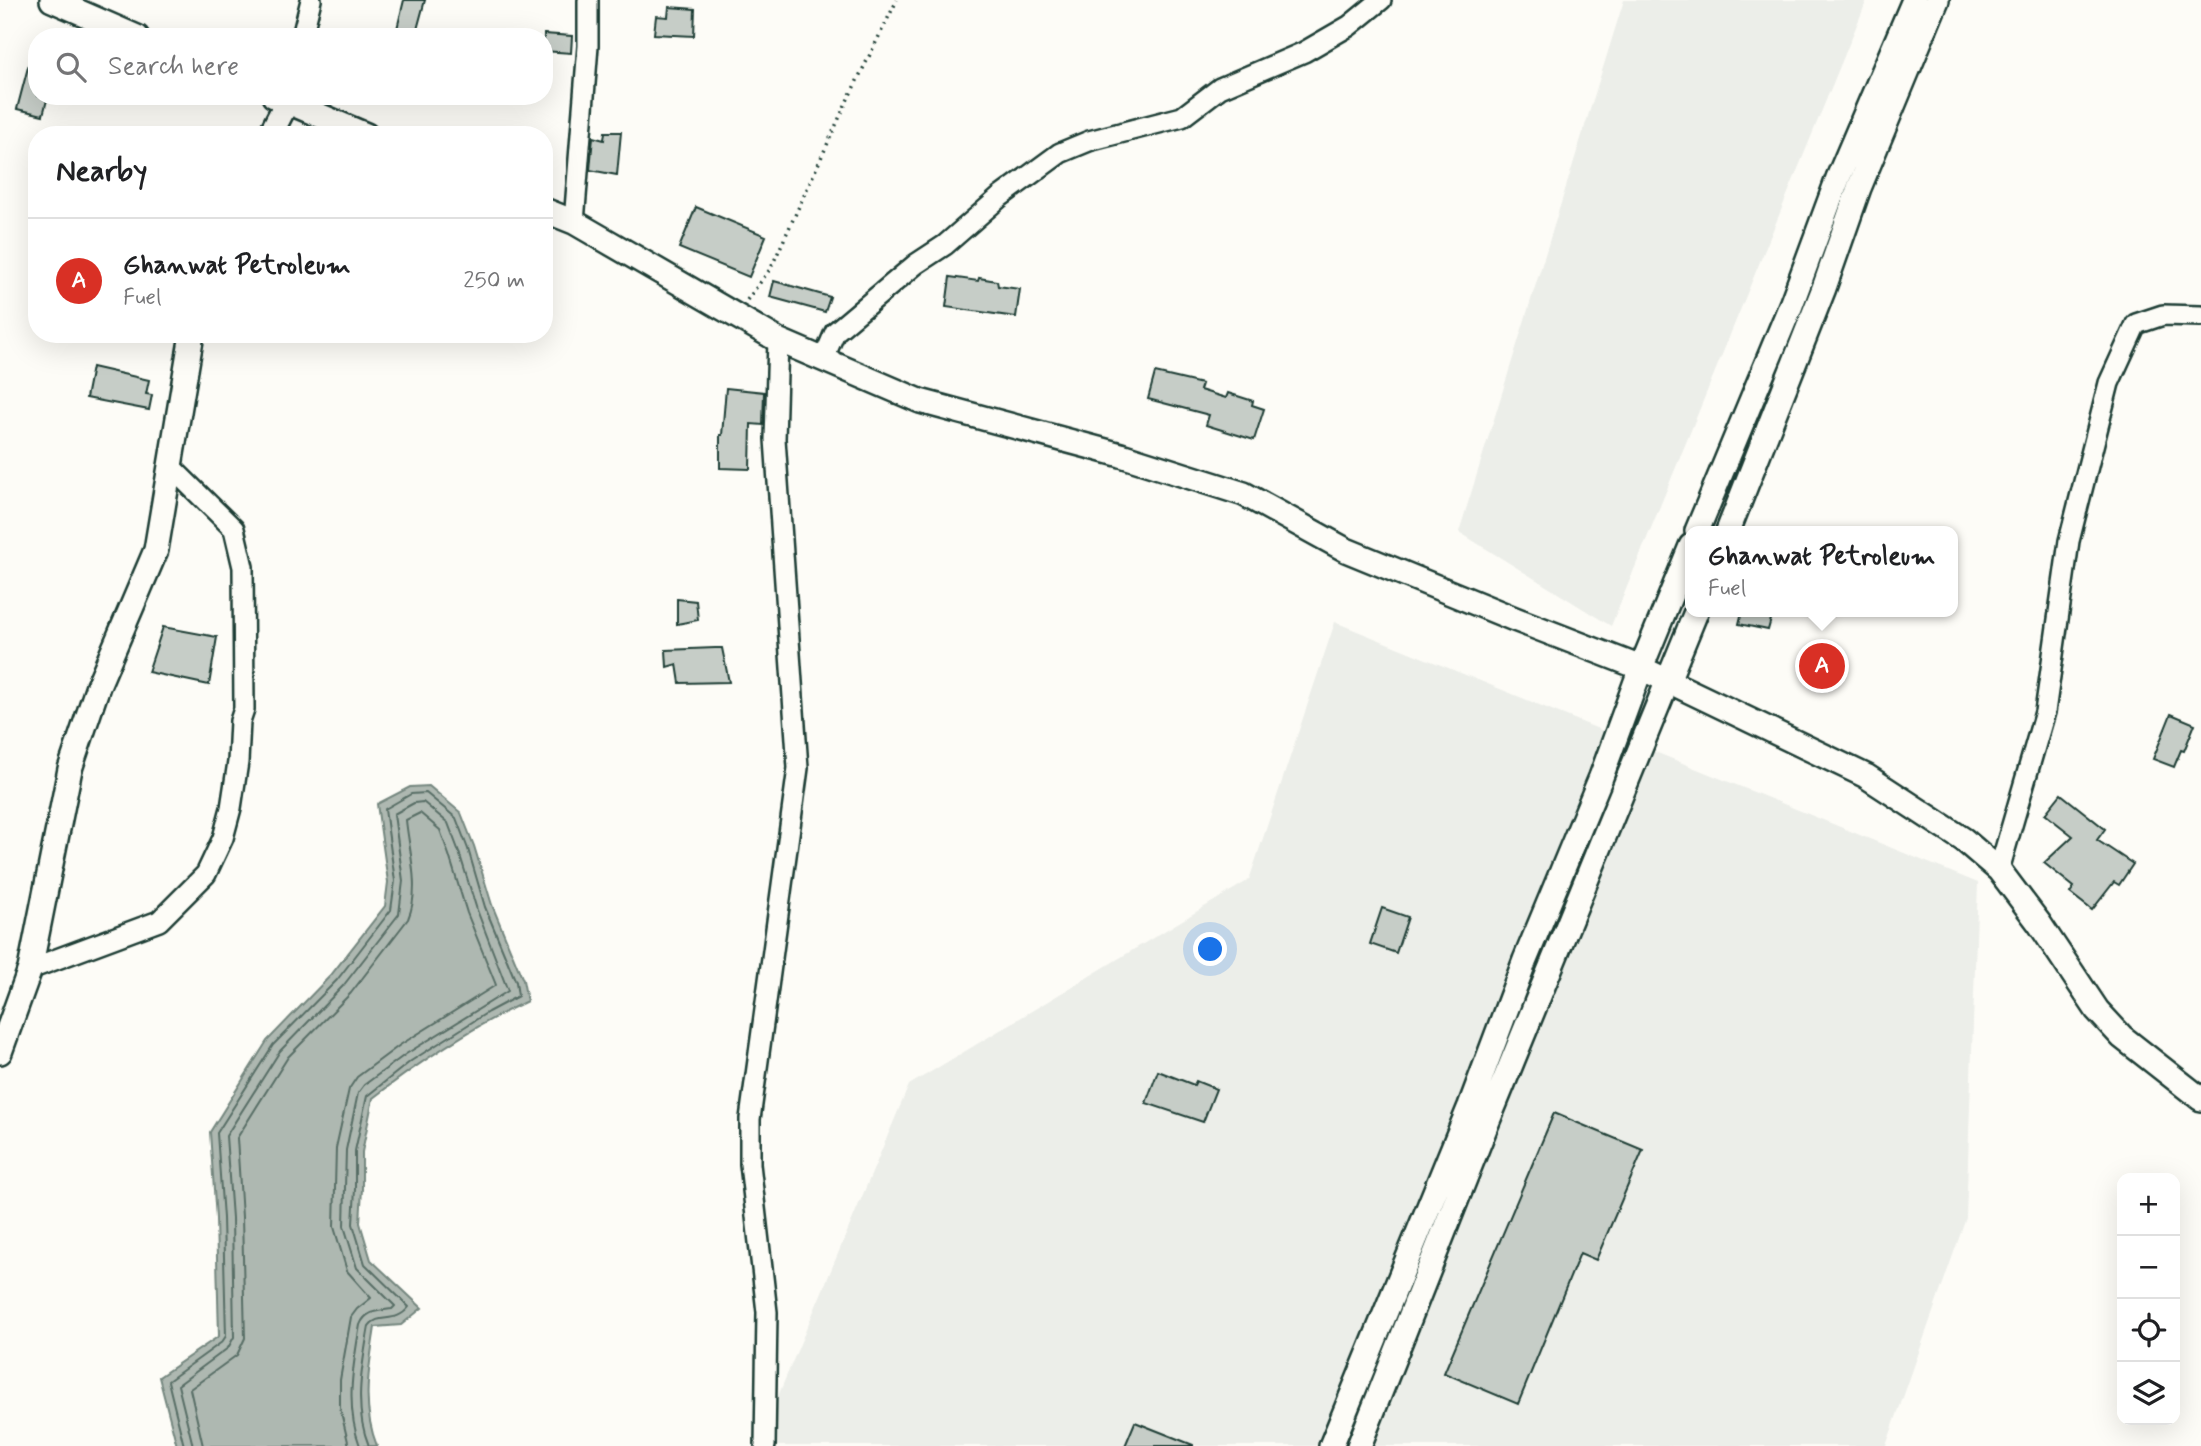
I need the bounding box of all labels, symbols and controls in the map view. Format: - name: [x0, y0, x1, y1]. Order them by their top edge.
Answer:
- search box: [28, 28, 553, 105]
- icon: search: [52, 48, 90, 86]
- text: Search here: [108, 50, 239, 84]
- text: Nearby: [56, 152, 147, 191]
- text: Ghanwat Petroleum: [123, 249, 350, 283]
- text: A: [71, 266, 87, 296]
- text: 250 m: [463, 266, 525, 296]
- text: Fuel: [123, 283, 162, 313]
- popup: [1685, 526, 1958, 617]
- text: Ghanwat Petroleum: [1708, 540, 1935, 574]
- text: Fuel: [1708, 574, 1746, 604]
- pin: A: [1799, 640, 1845, 692]
- your location: [1193, 932, 1227, 966]
- map controls: [2117, 1173, 2180, 1425]
- button: +: [2117, 1173, 2180, 1236]
- button: −: [2117, 1236, 2180, 1299]
- button: locate: [2117, 1299, 2180, 1362]
- button: layers: [2117, 1362, 2180, 1425]

